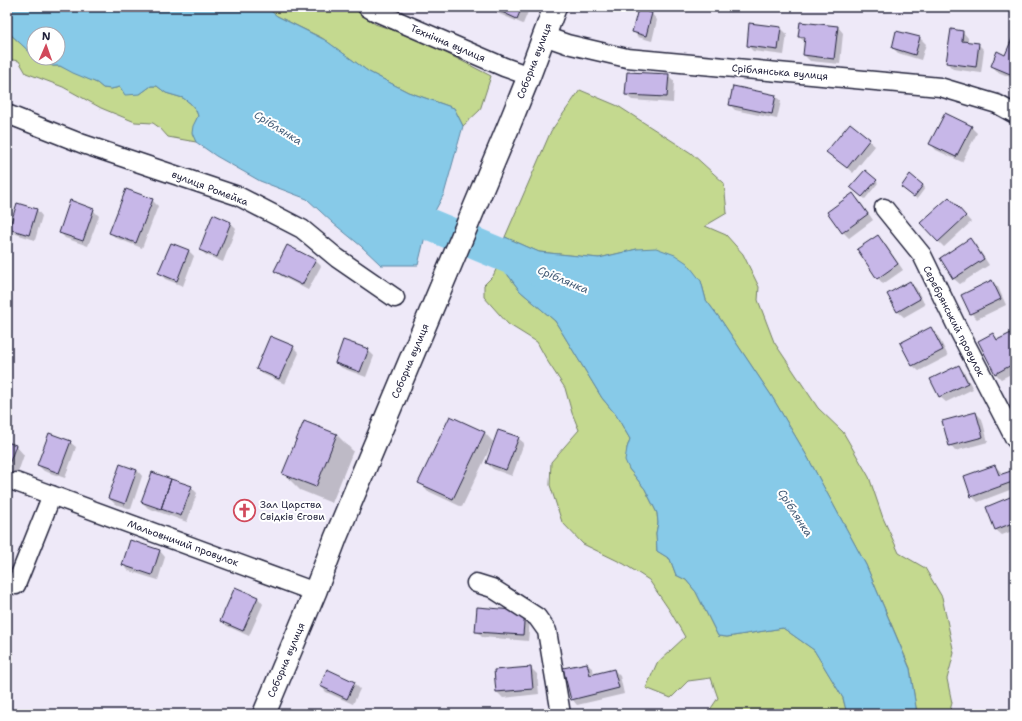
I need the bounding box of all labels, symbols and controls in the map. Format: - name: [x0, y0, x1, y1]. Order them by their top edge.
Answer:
- street label: Технічна вулиця: [409, 21, 487, 65]
- street label: Соборна вулиця: [514, 21, 554, 101]
- north arrow: [26, 26, 66, 66]
- text: N: [42, 29, 51, 44]
- street label: Сріблянська вулиця: [731, 61, 829, 83]
- water label: Сріблянка: [251, 107, 305, 149]
- street label: вулиця Ромейка: [170, 167, 251, 209]
- water label: Сріблянка: [535, 263, 591, 298]
- street label: Серебрянський провулок: [920, 263, 988, 379]
- street label: Соборна вулиця: [388, 322, 432, 400]
- water label: Сріблянка: [774, 486, 816, 540]
- church icon: Зал Царства Свідків Єгови: [232, 497, 258, 523]
- place label: Зал Царства Свідків Єгови: [260, 498, 325, 523]
- street label: Мальовничий провулок: [126, 517, 241, 569]
- street label: Соборна вулиця: [264, 621, 308, 699]

